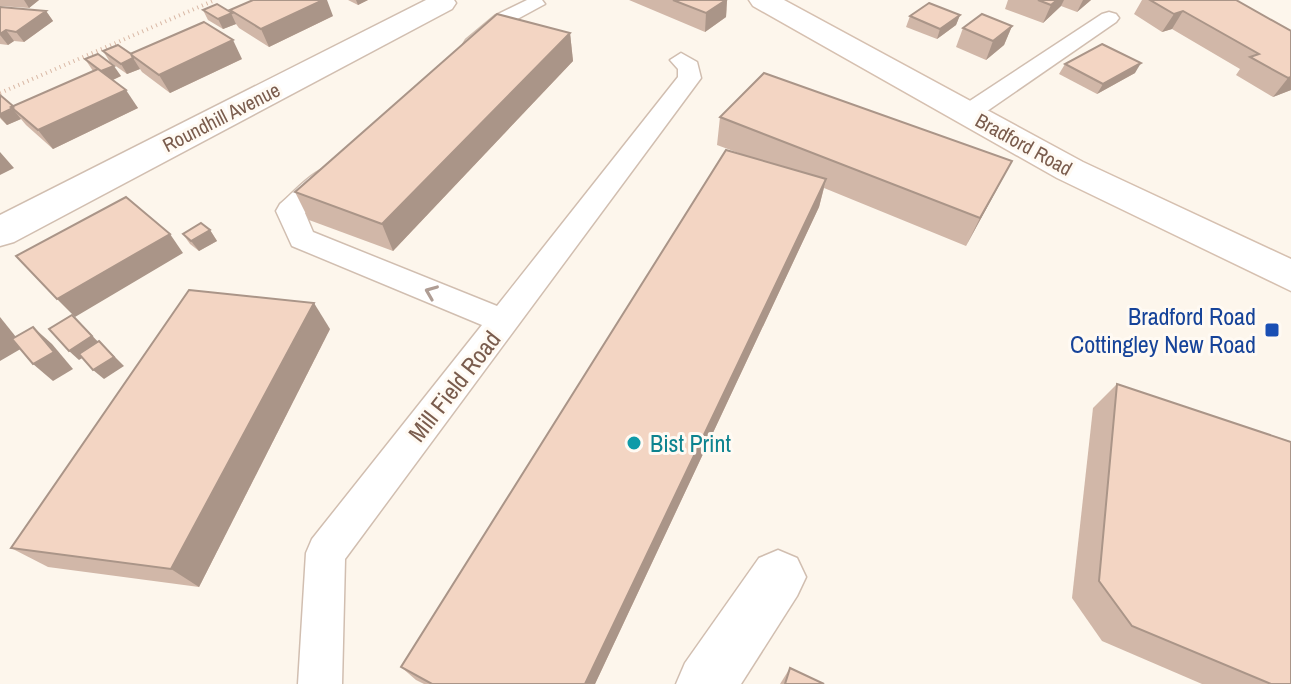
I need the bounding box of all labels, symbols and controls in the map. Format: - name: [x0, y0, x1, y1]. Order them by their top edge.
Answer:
- street label: Roundhill Avenue: [158, 76, 284, 158]
- street label: Bradford Road: [971, 106, 1077, 182]
- one-way arrow: [425, 285, 439, 301]
- place label: Bradford Road Cottingley New Road: [1070, 300, 1256, 360]
- marker: Bradford Road Cottingley New Road: [1263, 321, 1281, 339]
- street label: Mill Field Road: [401, 324, 507, 448]
- place label: Bist Print: [650, 427, 731, 459]
- marker: Bist Print: [625, 434, 643, 452]

